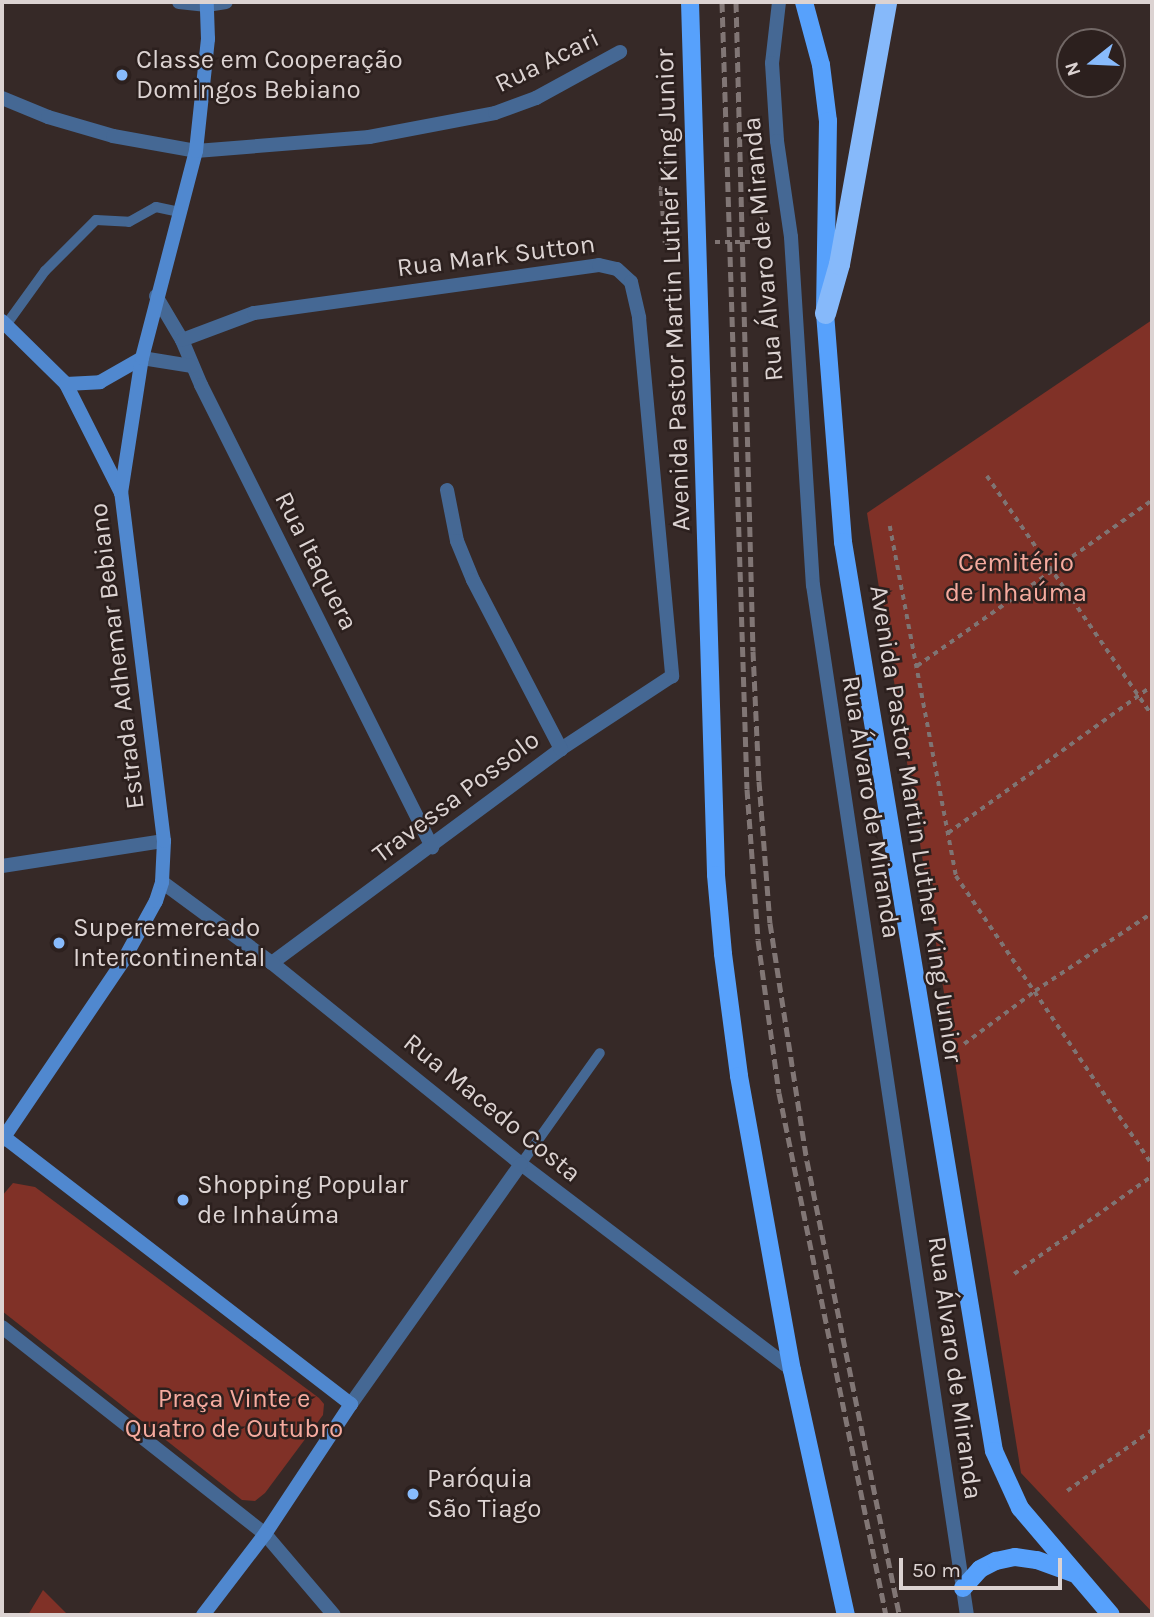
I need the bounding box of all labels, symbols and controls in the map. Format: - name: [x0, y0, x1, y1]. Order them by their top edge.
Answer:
- street label: Rua Acari: [490, 22, 604, 100]
- north arrow: [1056, 28, 1126, 98]
- place label: Classe em Cooperação Domingos Bebiano: [136, 44, 403, 106]
- street label: Avenida Pastor Martin Luther King Junior: [649, 48, 697, 532]
- text: N: [1060, 59, 1085, 79]
- marker: Classe em Cooperação Domingos Bebiano: [114, 67, 130, 83]
- street label: Rua Álvaro de Miranda: [736, 115, 790, 383]
- street label: Rua Mark Sutton: [395, 228, 597, 284]
- street label: Rua Itaquera: [268, 486, 364, 636]
- street label: Estrada Adhemar Bebiano: [83, 501, 151, 811]
- park label: Cemitério de Inhaúma: [945, 547, 1087, 608]
- street label: Avenida Pastor Martin Luther King Junior: [863, 583, 969, 1065]
- street label: Rua Álvaro de Miranda: [835, 674, 907, 940]
- street label: Travessa Possolo: [366, 724, 546, 870]
- place label: Superemercado Intercontinental: [73, 912, 265, 974]
- marker: Superemercado Intercontinental: [51, 935, 67, 951]
- street label: Rua Macedo Costa: [397, 1027, 587, 1189]
- place label: Shopping Popular de Inhaúma: [197, 1169, 408, 1230]
- marker: Shopping Popular de Inhaúma: [175, 1192, 191, 1208]
- street label: Rua Álvaro de Miranda: [921, 1234, 989, 1502]
- park label: Praça Vinte e Quatro de Outubro: [125, 1383, 343, 1444]
- place label: Paróquia São Tiago: [427, 1463, 541, 1524]
- marker: Paróquia São Tiago: [405, 1486, 421, 1502]
- scale bar: [902, 1544, 1065, 1588]
- text: 50 m: [912, 1558, 961, 1582]

